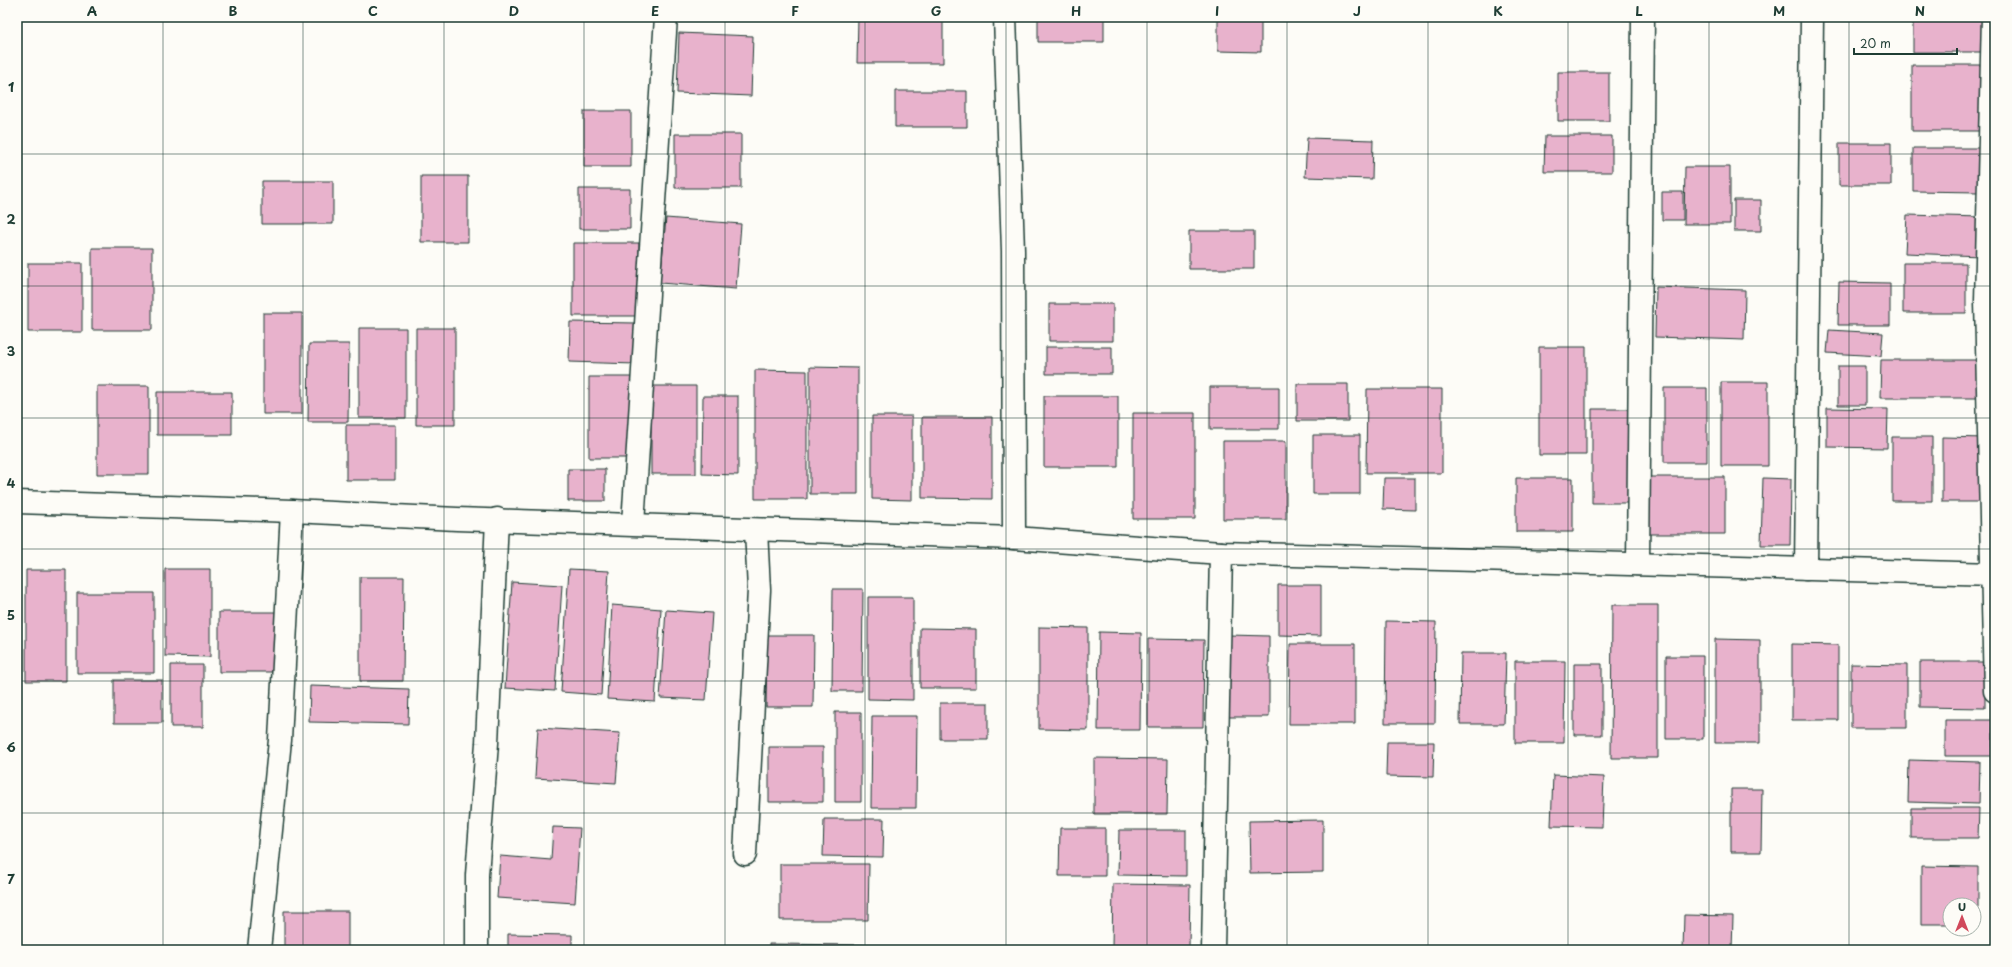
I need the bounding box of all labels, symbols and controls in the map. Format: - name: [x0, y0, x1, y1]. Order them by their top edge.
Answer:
- text: A: [87, 1, 97, 20]
- text: B: [229, 1, 238, 20]
- text: C: [368, 1, 378, 20]
- text: D: [509, 1, 519, 20]
- text: E: [651, 1, 659, 20]
- text: F: [791, 1, 799, 20]
- text: G: [931, 1, 941, 20]
- text: H: [1071, 1, 1081, 20]
- text: I: [1215, 1, 1219, 20]
- text: J: [1353, 1, 1361, 20]
- text: K: [1493, 1, 1503, 20]
- text: L: [1635, 1, 1643, 20]
- text: M: [1773, 1, 1785, 20]
- text: N: [1915, 1, 1925, 20]
- scale bar: [1854, 30, 1957, 56]
- text: 20 m: [1860, 34, 1891, 52]
- text: 1: [8, 77, 14, 96]
- text: 2: [6, 209, 16, 228]
- text: 3: [7, 341, 16, 360]
- text: 4: [7, 473, 16, 492]
- text: 5: [7, 605, 15, 624]
- text: 6: [6, 737, 16, 756]
- text: 7: [7, 869, 15, 888]
- north arrow: [1942, 897, 1982, 937]
- text: U: [1958, 898, 1966, 915]

